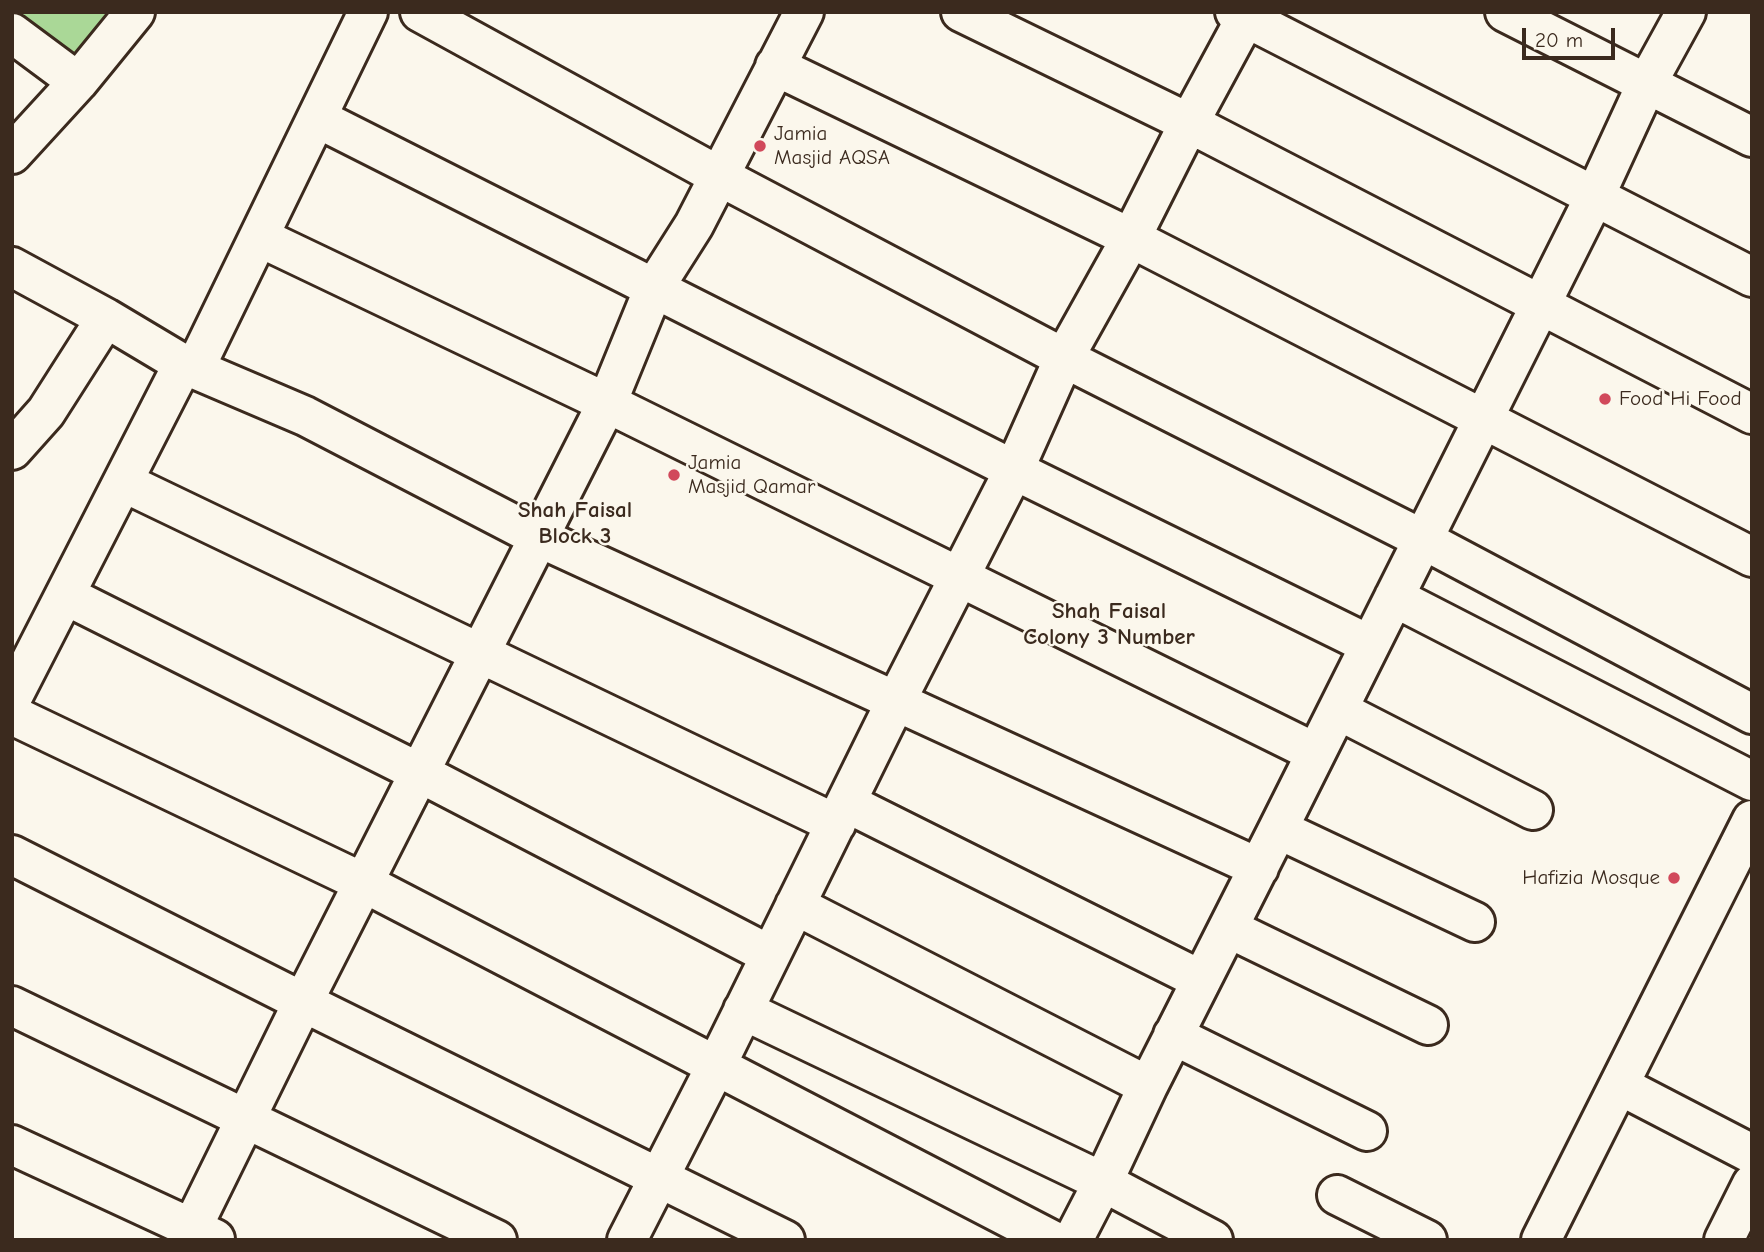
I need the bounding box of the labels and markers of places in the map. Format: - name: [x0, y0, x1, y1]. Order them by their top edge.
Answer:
- place label: Jamia Masjid AQSA: [774, 121, 890, 171]
- marker: Jamia Masjid AQSA: [752, 138, 768, 154]
- place label: Food Hi Food: [1619, 386, 1742, 412]
- marker: Food Hi Food: [1597, 391, 1613, 407]
- place label: Jamia Masjid Qamar: [688, 450, 815, 500]
- marker: Jamia Masjid Qamar: [666, 467, 682, 483]
- place label: Hafizia Mosque: [1522, 865, 1660, 891]
- marker: Hafizia Mosque: [1666, 870, 1682, 886]

